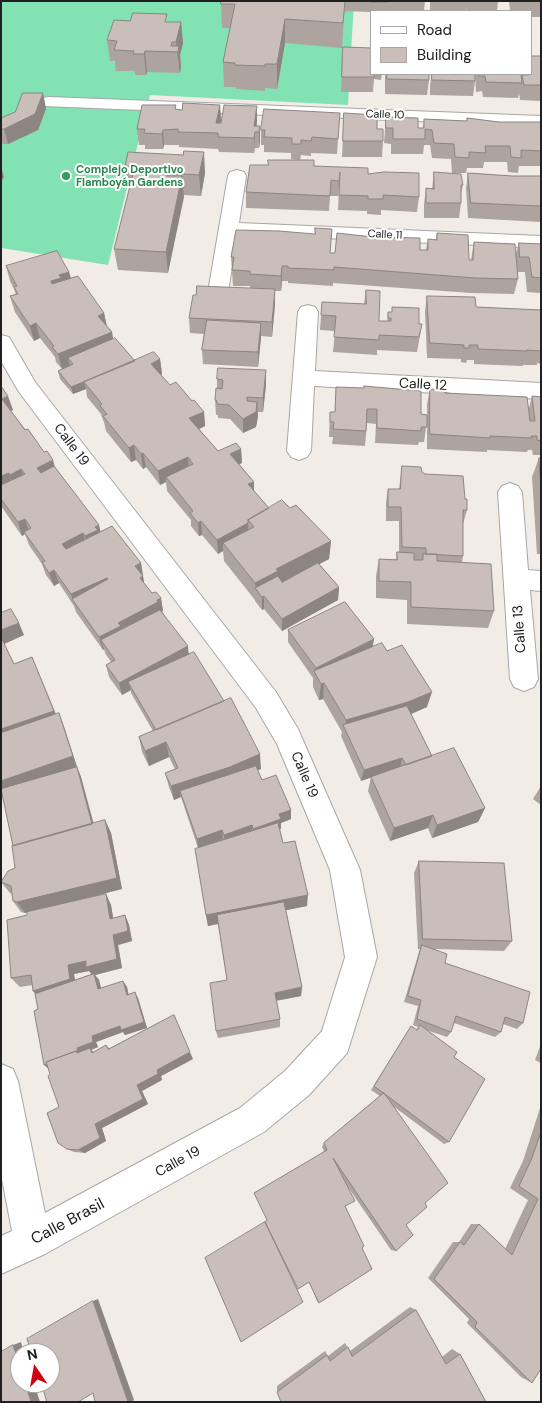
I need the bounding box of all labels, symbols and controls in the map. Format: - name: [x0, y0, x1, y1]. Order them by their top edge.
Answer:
- legend: [370, 10, 532, 75]
- text: Road: [417, 20, 452, 40]
- text: Building: [417, 45, 472, 65]
- street label: Calle 10: [365, 108, 405, 122]
- place label: Complejo Deportivo Flamboyán Gardens: [76, 163, 184, 189]
- marker: Complejo Deportivo Flamboyán Gardens: [60, 170, 72, 182]
- street label: Calle 11: [367, 227, 403, 243]
- street label: Calle 12: [399, 375, 447, 395]
- street label: Calle 19: [50, 420, 92, 470]
- street label: Calle 13: [510, 604, 530, 654]
- street label: Calle 19: [287, 749, 321, 801]
- street label: Calle 19: [153, 1143, 203, 1181]
- street label: Calle Brasil: [28, 1195, 108, 1249]
- north arrow: [10, 1343, 60, 1393]
- text: N: [25, 1344, 39, 1364]

